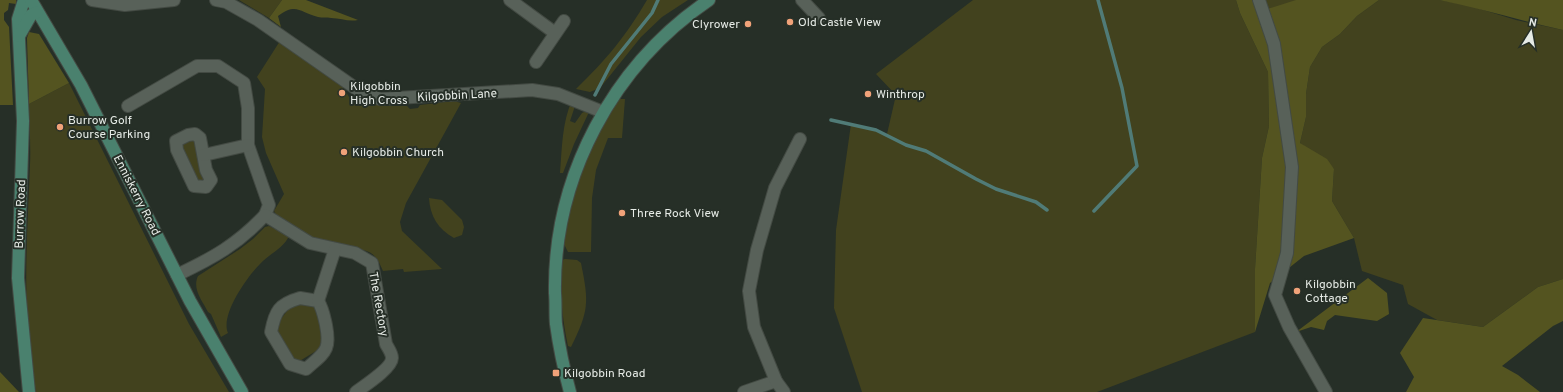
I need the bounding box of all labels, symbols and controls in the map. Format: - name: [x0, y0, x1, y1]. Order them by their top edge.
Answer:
- north arrow: [1511, 12, 1551, 52]
- place label: Old Castle View: [798, 15, 881, 31]
- text: N: [1528, 16, 1538, 31]
- place label: Clyrower: [692, 17, 740, 33]
- marker: Old Castle View: [785, 17, 795, 27]
- marker: Clyrower: [743, 19, 753, 29]
- place label: Kilgobbin High Cross: [350, 79, 408, 109]
- street label: Kilgobbin Lane: [417, 86, 498, 106]
- place label: Winthrop: [876, 87, 925, 103]
- marker: Kilgobbin High Cross: [337, 88, 347, 98]
- marker: Winthrop: [863, 89, 873, 99]
- place label: Burrow Golf Course Parking: [68, 113, 150, 143]
- marker: Burrow Golf Course Parking: [55, 122, 65, 132]
- place label: Kilgobbin Church: [352, 145, 444, 161]
- marker: Kilgobbin Church: [339, 147, 349, 157]
- street label: Enniskerry Road: [109, 152, 163, 238]
- street label: Burrow Road: [12, 179, 30, 249]
- place label: Three Rock View: [630, 206, 720, 222]
- marker: Three Rock View: [617, 208, 627, 218]
- street label: The Rectory: [364, 270, 392, 338]
- place label: Kilgobbin Cottage: [1305, 277, 1356, 307]
- marker: Kilgobbin Cottage: [1292, 286, 1302, 296]
- place label: Kilgobbin Road: [564, 366, 645, 382]
- marker: Kilgobbin Road: [551, 368, 561, 378]

